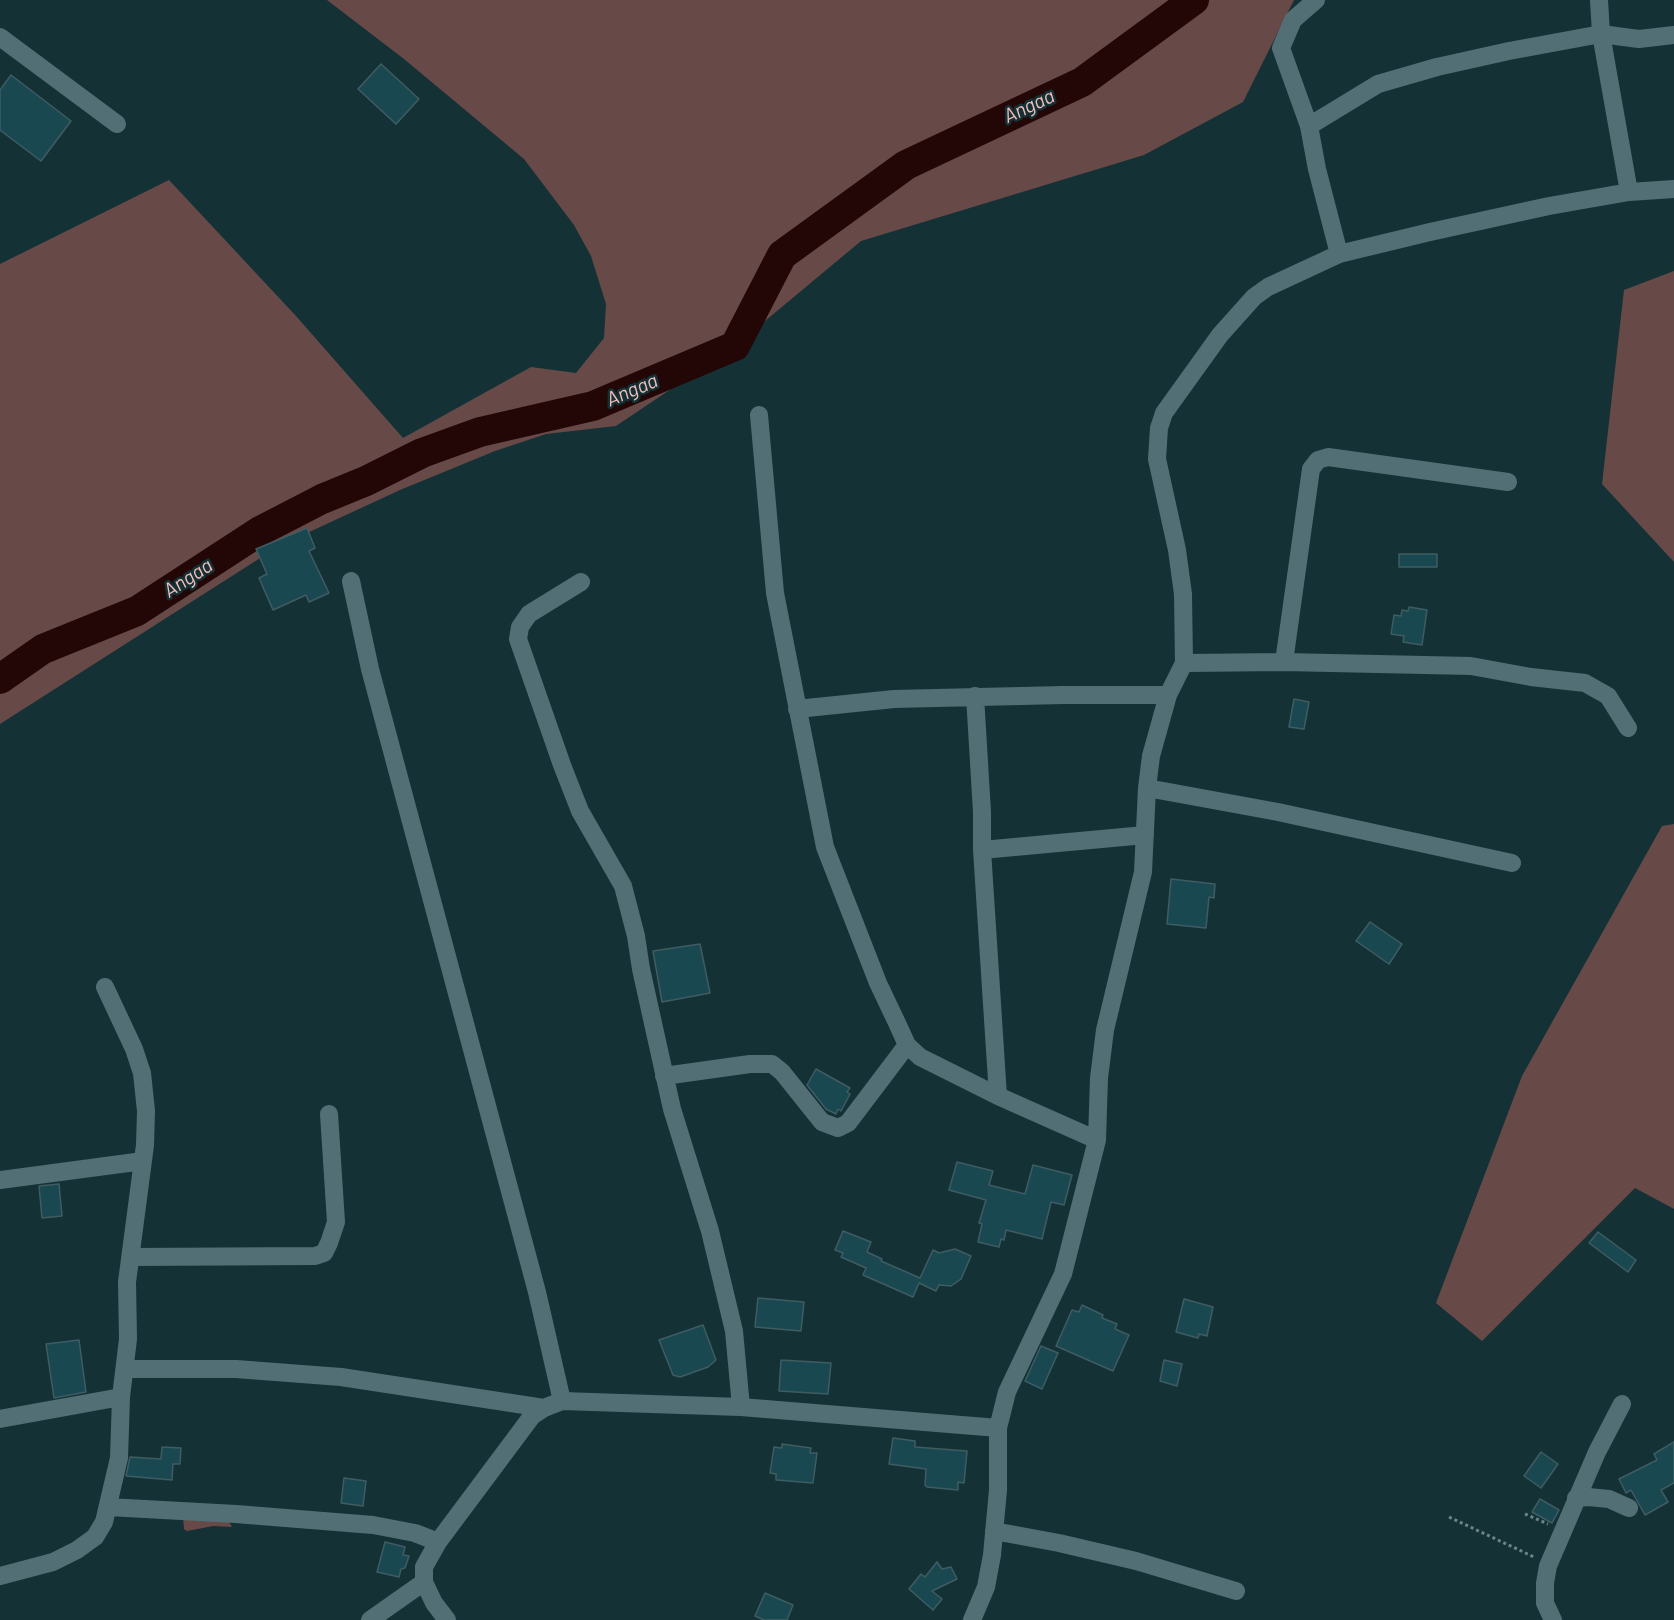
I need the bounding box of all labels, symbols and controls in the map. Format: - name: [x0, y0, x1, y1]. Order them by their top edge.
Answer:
- water label: Angaa: [1000, 84, 1058, 128]
- water label: Angaa: [603, 368, 661, 412]
- water label: Angaa: [159, 553, 217, 603]

